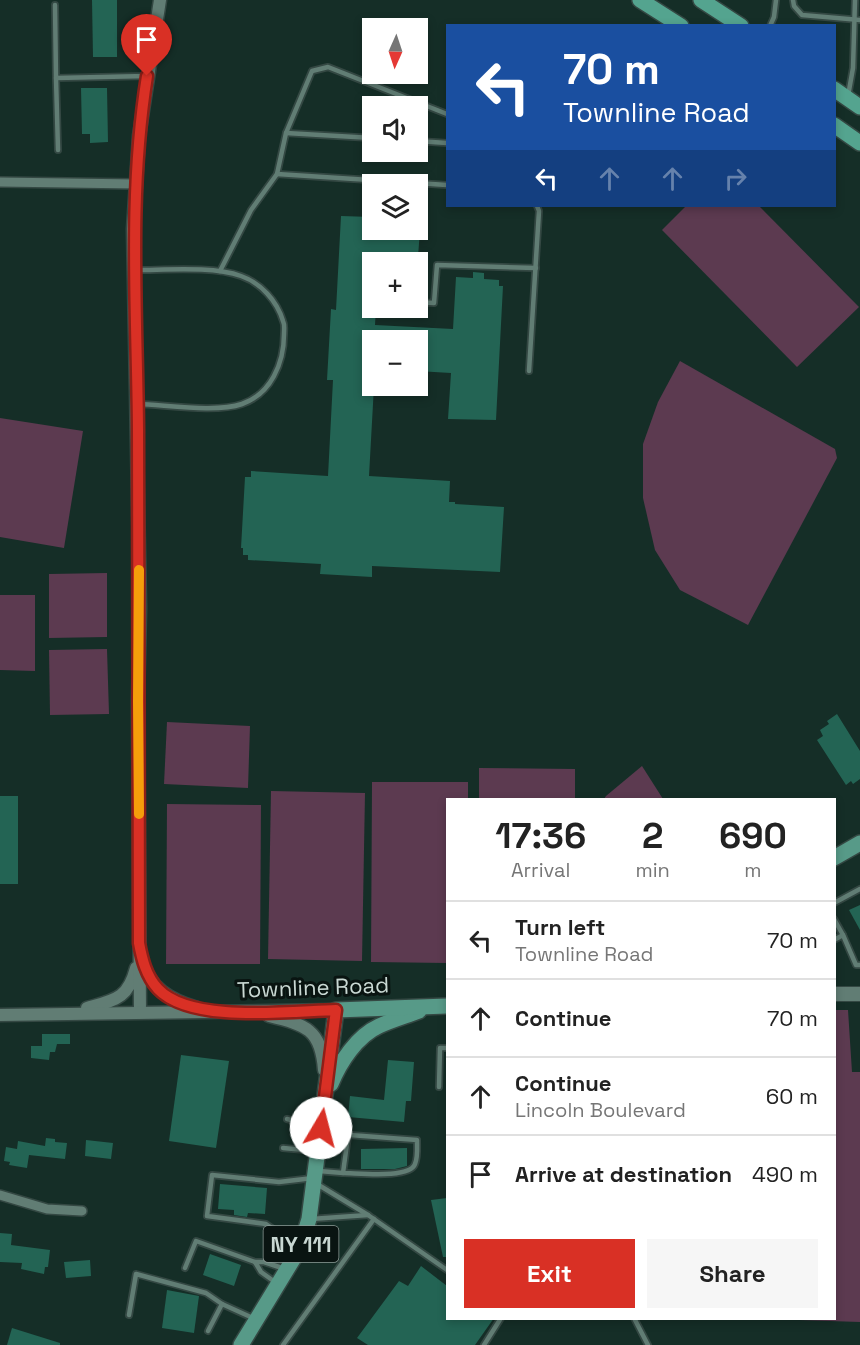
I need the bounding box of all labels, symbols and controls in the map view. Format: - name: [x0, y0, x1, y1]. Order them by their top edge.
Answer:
- pin: [121, 14, 172, 76]
- north arrow: [362, 18, 428, 84]
- map controls: [362, 18, 428, 396]
- icon: arrive: [130, 23, 163, 56]
- text: 70 m: [563, 43, 660, 96]
- icon: left: [464, 48, 542, 126]
- text: Townline Road: [563, 95, 750, 130]
- button: sound: [362, 96, 428, 162]
- icon: left: [530, 162, 563, 195]
- icon: ahead: [593, 162, 626, 195]
- icon: ahead: [656, 162, 689, 195]
- icon: right: [719, 162, 752, 195]
- button: layers: [362, 174, 428, 240]
- button: +: [362, 252, 428, 318]
- button: −: [362, 330, 428, 396]
- text: 17:36: [495, 813, 586, 859]
- text: 2: [642, 813, 663, 859]
- text: 690: [719, 813, 787, 859]
- text: Arrival: [511, 857, 570, 883]
- text: min: [635, 857, 670, 883]
- text: m: [744, 857, 762, 883]
- text: Turn left: [515, 913, 605, 941]
- icon: left: [464, 924, 497, 957]
- text: 70 m: [767, 926, 818, 954]
- text: Townline Road: [515, 941, 653, 967]
- street label: Townline Road: [236, 970, 390, 1004]
- icon: ahead: [464, 1002, 497, 1035]
- text: Continue: [515, 1004, 611, 1032]
- text: 70 m: [767, 1004, 818, 1032]
- text: Continue: [515, 1069, 611, 1097]
- icon: ahead: [464, 1080, 497, 1113]
- text: 60 m: [766, 1082, 818, 1110]
- position arrow: [289, 1096, 353, 1160]
- text: Lincoln Boulevard: [515, 1097, 686, 1123]
- icon: arrive: [464, 1158, 497, 1191]
- text: Arrive at destination: [515, 1160, 732, 1188]
- text: 490 m: [752, 1160, 818, 1188]
- road number: NY 111: [264, 1226, 338, 1262]
- button: Exit: [464, 1239, 635, 1308]
- button: Share: [647, 1239, 818, 1308]

